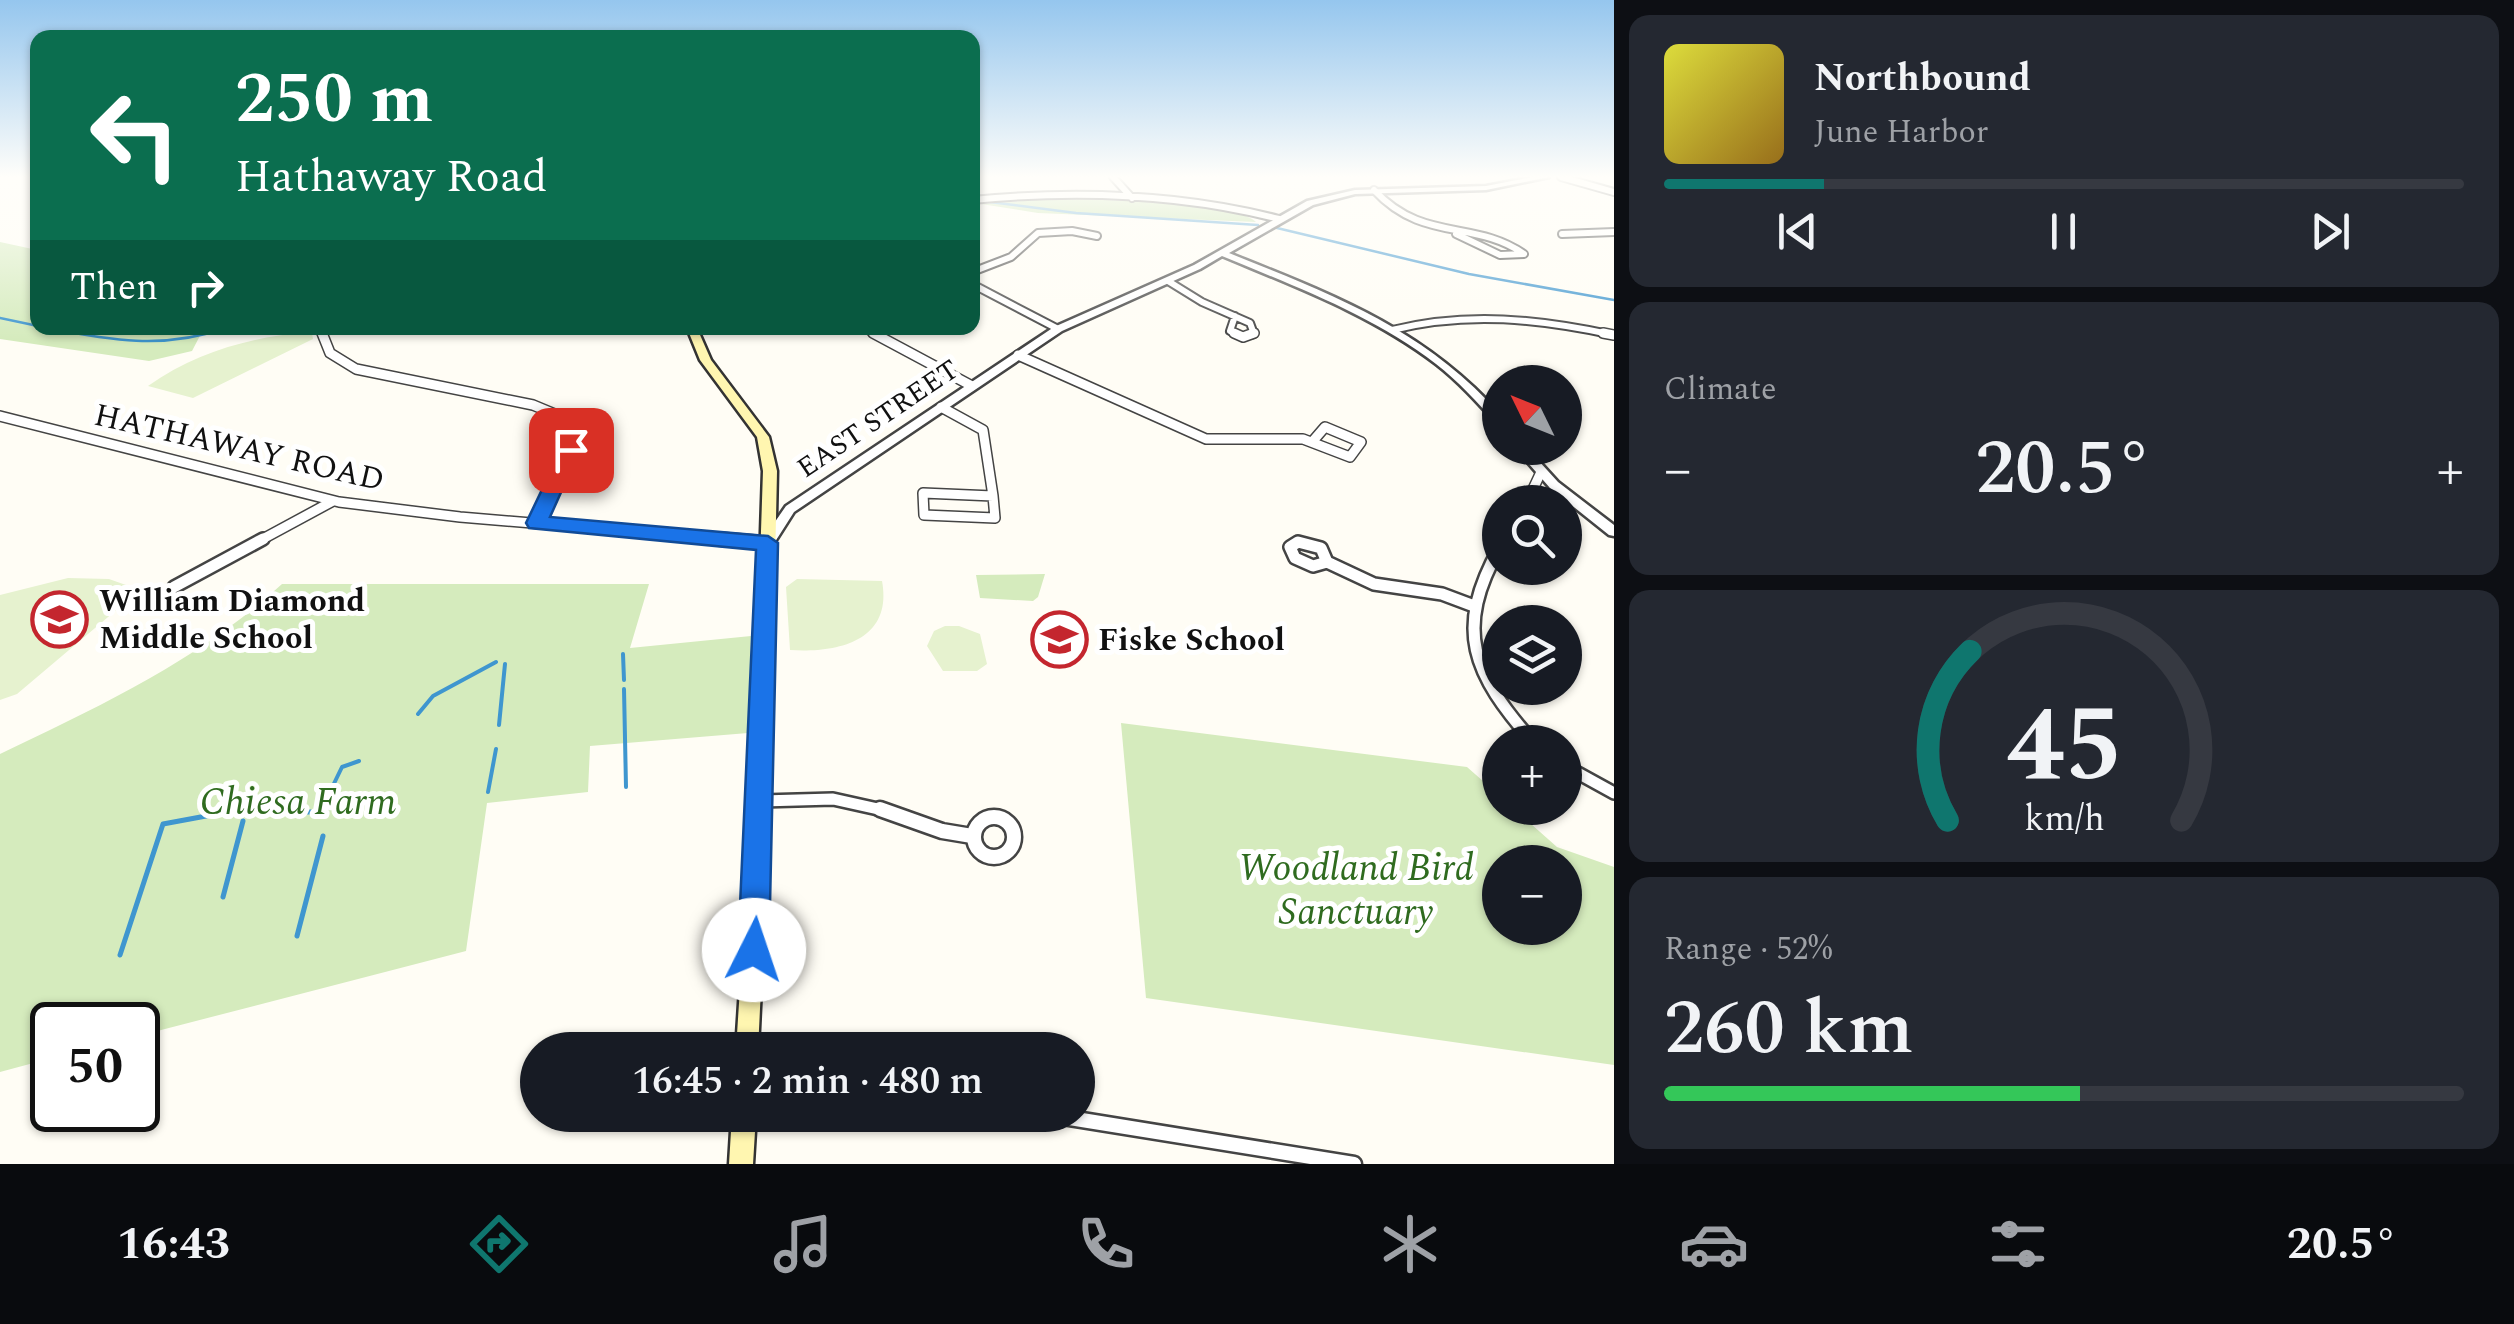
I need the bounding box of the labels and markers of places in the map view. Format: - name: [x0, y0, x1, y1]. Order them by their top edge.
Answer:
- pin: [529, 408, 614, 493]
- place label: William Diamond Middle School: [99, 577, 365, 663]
- school or university icon: William Diamond Middle School: [30, 589, 90, 649]
- school or university icon: Fiske School: [1029, 610, 1089, 670]
- place label: Fiske School: [1098, 616, 1285, 665]

